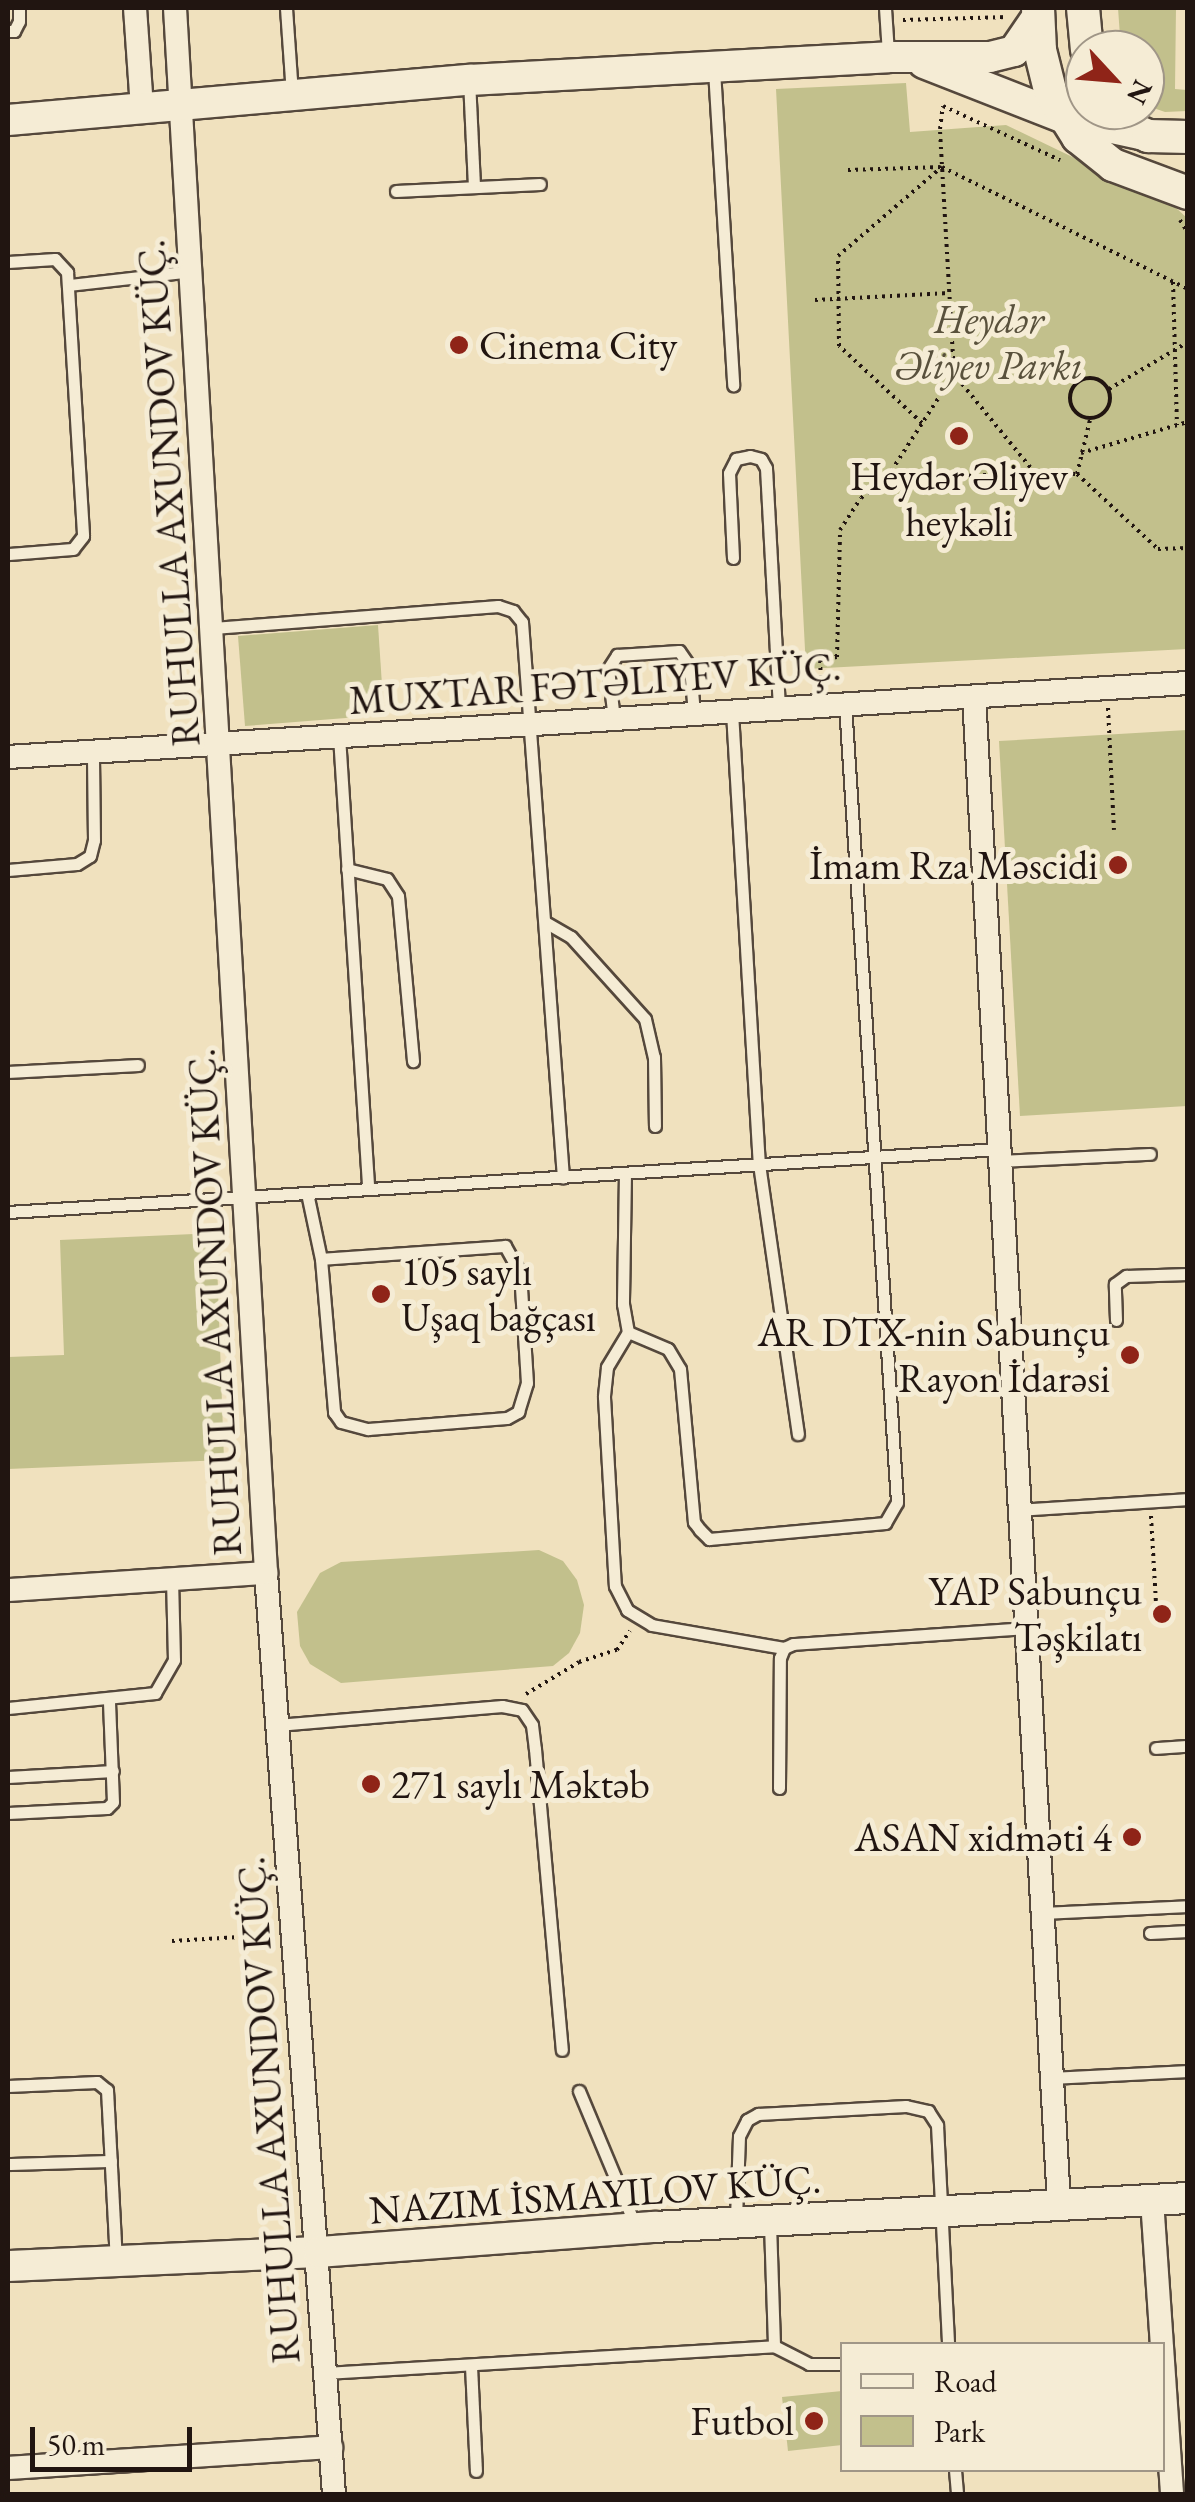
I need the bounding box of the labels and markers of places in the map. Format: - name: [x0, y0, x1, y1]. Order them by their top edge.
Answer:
- place label: Cinema City: [479, 321, 677, 369]
- marker: Cinema City: [448, 334, 470, 356]
- marker: Heydər Əliyev heykəli: [948, 425, 970, 447]
- place label: Heydər Əliyev heykəli: [850, 452, 1068, 546]
- place label: İmam Rza Məscidi: [809, 841, 1098, 889]
- marker: İmam Rza Məscidi: [1107, 854, 1129, 876]
- place label: 105 saylı Uşaq bağçası: [401, 1247, 596, 1341]
- marker: 105 saylı Uşaq bağçası: [370, 1283, 392, 1305]
- place label: AR DTX-nin Sabunçu Rayon İdarəsi: [757, 1308, 1110, 1402]
- marker: AR DTX-nin Sabunçu Rayon İdarəsi: [1119, 1344, 1141, 1366]
- place label: YAP Sabunçu Təşkilatı: [928, 1567, 1142, 1661]
- marker: YAP Sabunçu Təşkilatı: [1151, 1603, 1173, 1625]
- place label: 271 saylı Məktəb: [391, 1760, 650, 1808]
- marker: 271 saylı Məktəb: [360, 1773, 382, 1795]
- place label: ASAN xidməti 4: [854, 1813, 1112, 1861]
- marker: ASAN xidməti 4: [1121, 1826, 1143, 1848]
- place label: Futbol: [690, 2397, 794, 2445]
- marker: Futbol: [803, 2410, 825, 2432]

